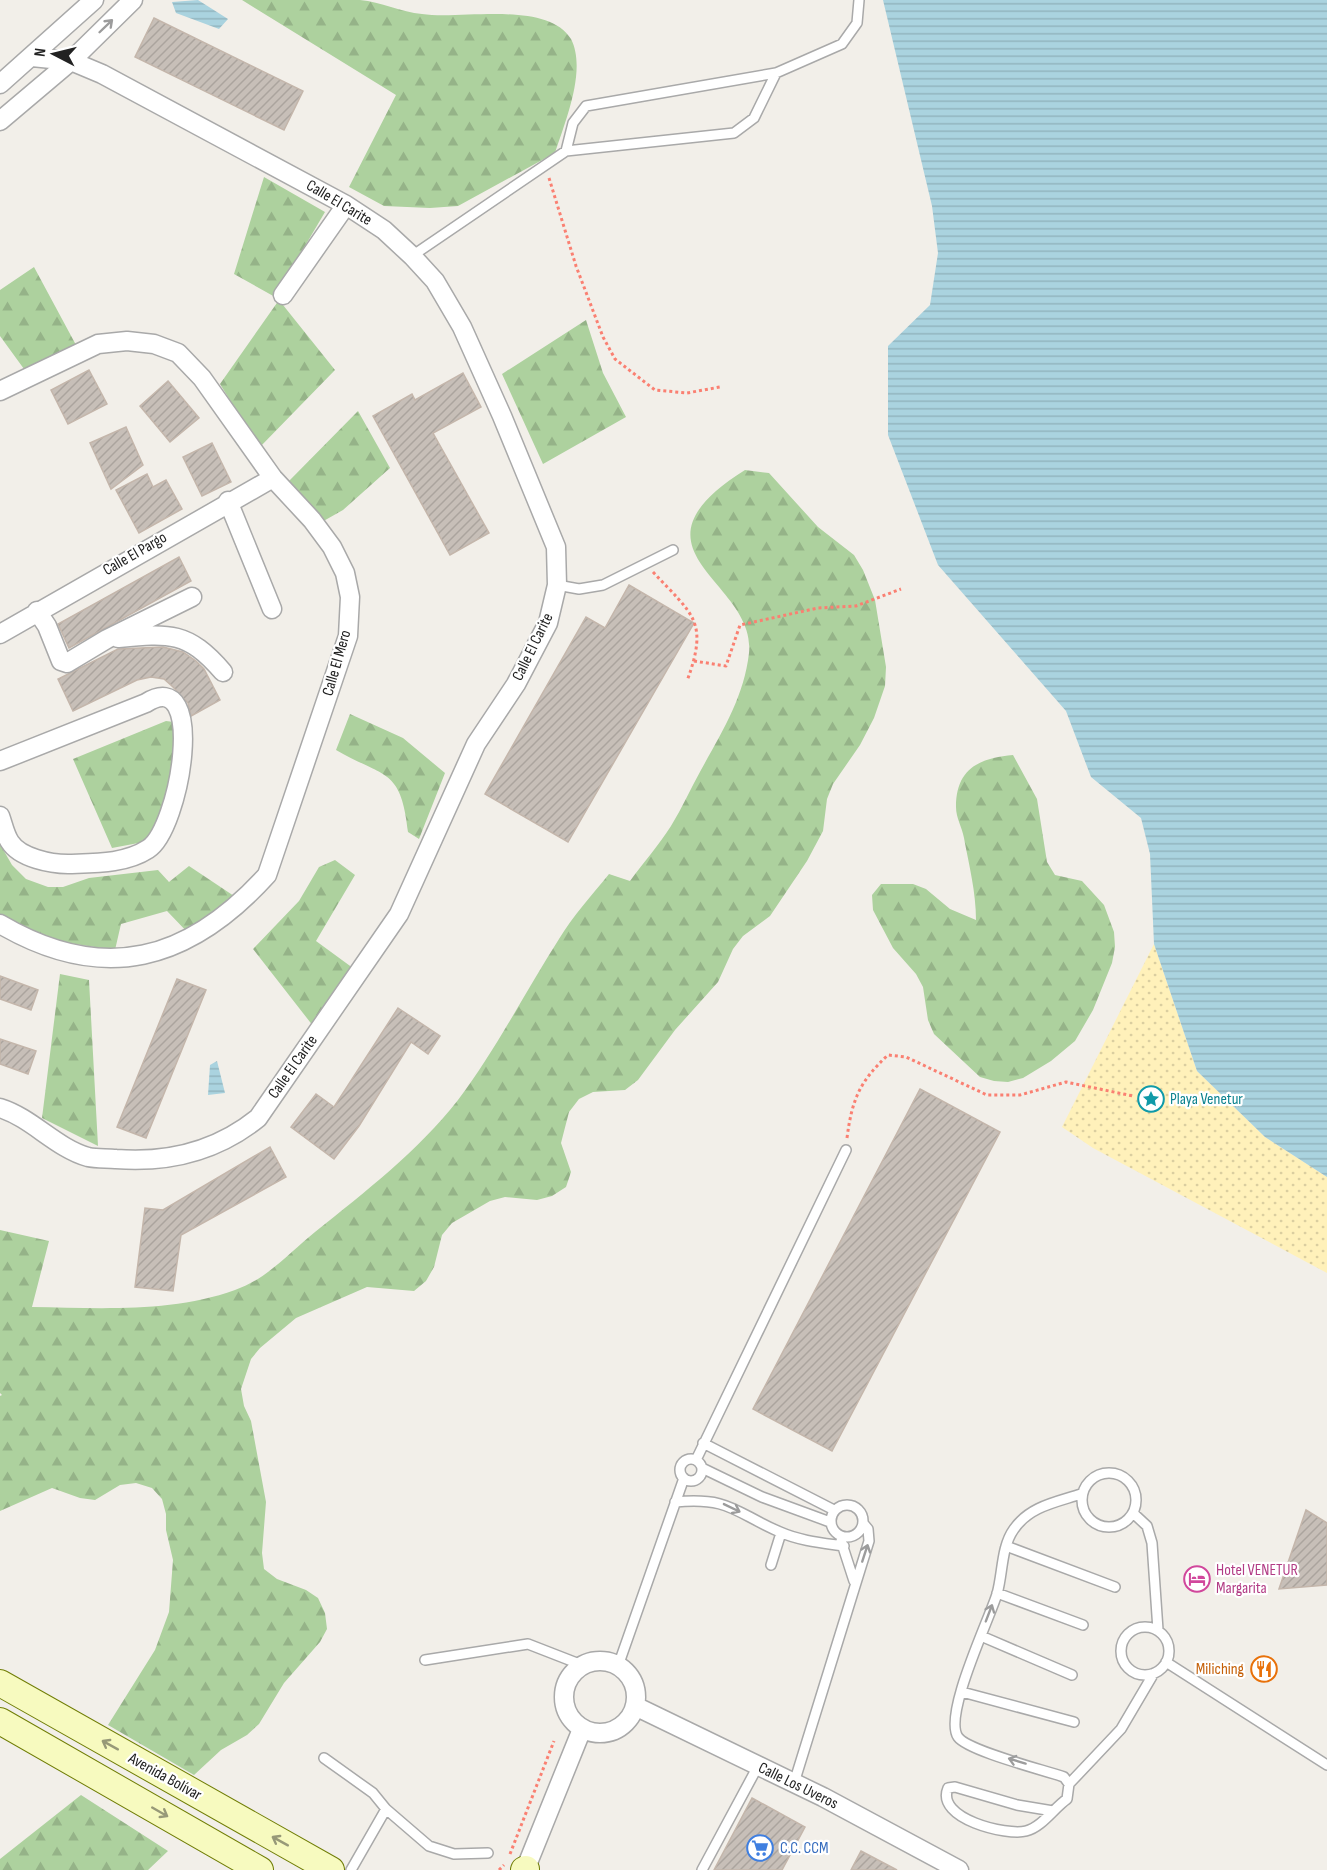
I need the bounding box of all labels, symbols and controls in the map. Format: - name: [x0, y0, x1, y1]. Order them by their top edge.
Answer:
- one-way arrow: [99, 19, 114, 34]
- north arrow: [24, 24, 84, 84]
- text: N: [31, 47, 51, 58]
- street label: Calle El Carite: [303, 176, 375, 230]
- street label: Calle El Pargo: [100, 528, 170, 580]
- street label: Calle El Carite: [508, 610, 558, 684]
- street label: Calle El Mero: [319, 628, 355, 698]
- street label: Calle El Carite: [264, 1032, 322, 1102]
- place icon: Playa Venetur: [1136, 1084, 1166, 1114]
- place label: Playa Venetur: [1170, 1090, 1243, 1109]
- one-way arrow: [723, 1502, 741, 1514]
- one-way arrow: [860, 1544, 871, 1563]
- place label: Hotel VENETUR Margarita: [1216, 1561, 1298, 1598]
- hotel icon: Hotel VENETUR Margarita: [1182, 1564, 1212, 1594]
- one-way arrow: [985, 1604, 996, 1623]
- restaurant icon: Miliching: [1249, 1654, 1279, 1684]
- place label: Miliching: [1196, 1660, 1244, 1679]
- one-way arrow: [102, 1739, 119, 1751]
- street label: Avenida Bolívar: [124, 1749, 205, 1805]
- one-way arrow: [1008, 1755, 1027, 1766]
- street label: Calle Los Uveros: [755, 1759, 841, 1814]
- one-way arrow: [151, 1807, 168, 1819]
- supermarket icon: C.C. CCM: [745, 1833, 775, 1863]
- one-way arrow: [271, 1835, 289, 1846]
- place label: C.C. CCM: [780, 1839, 829, 1858]

